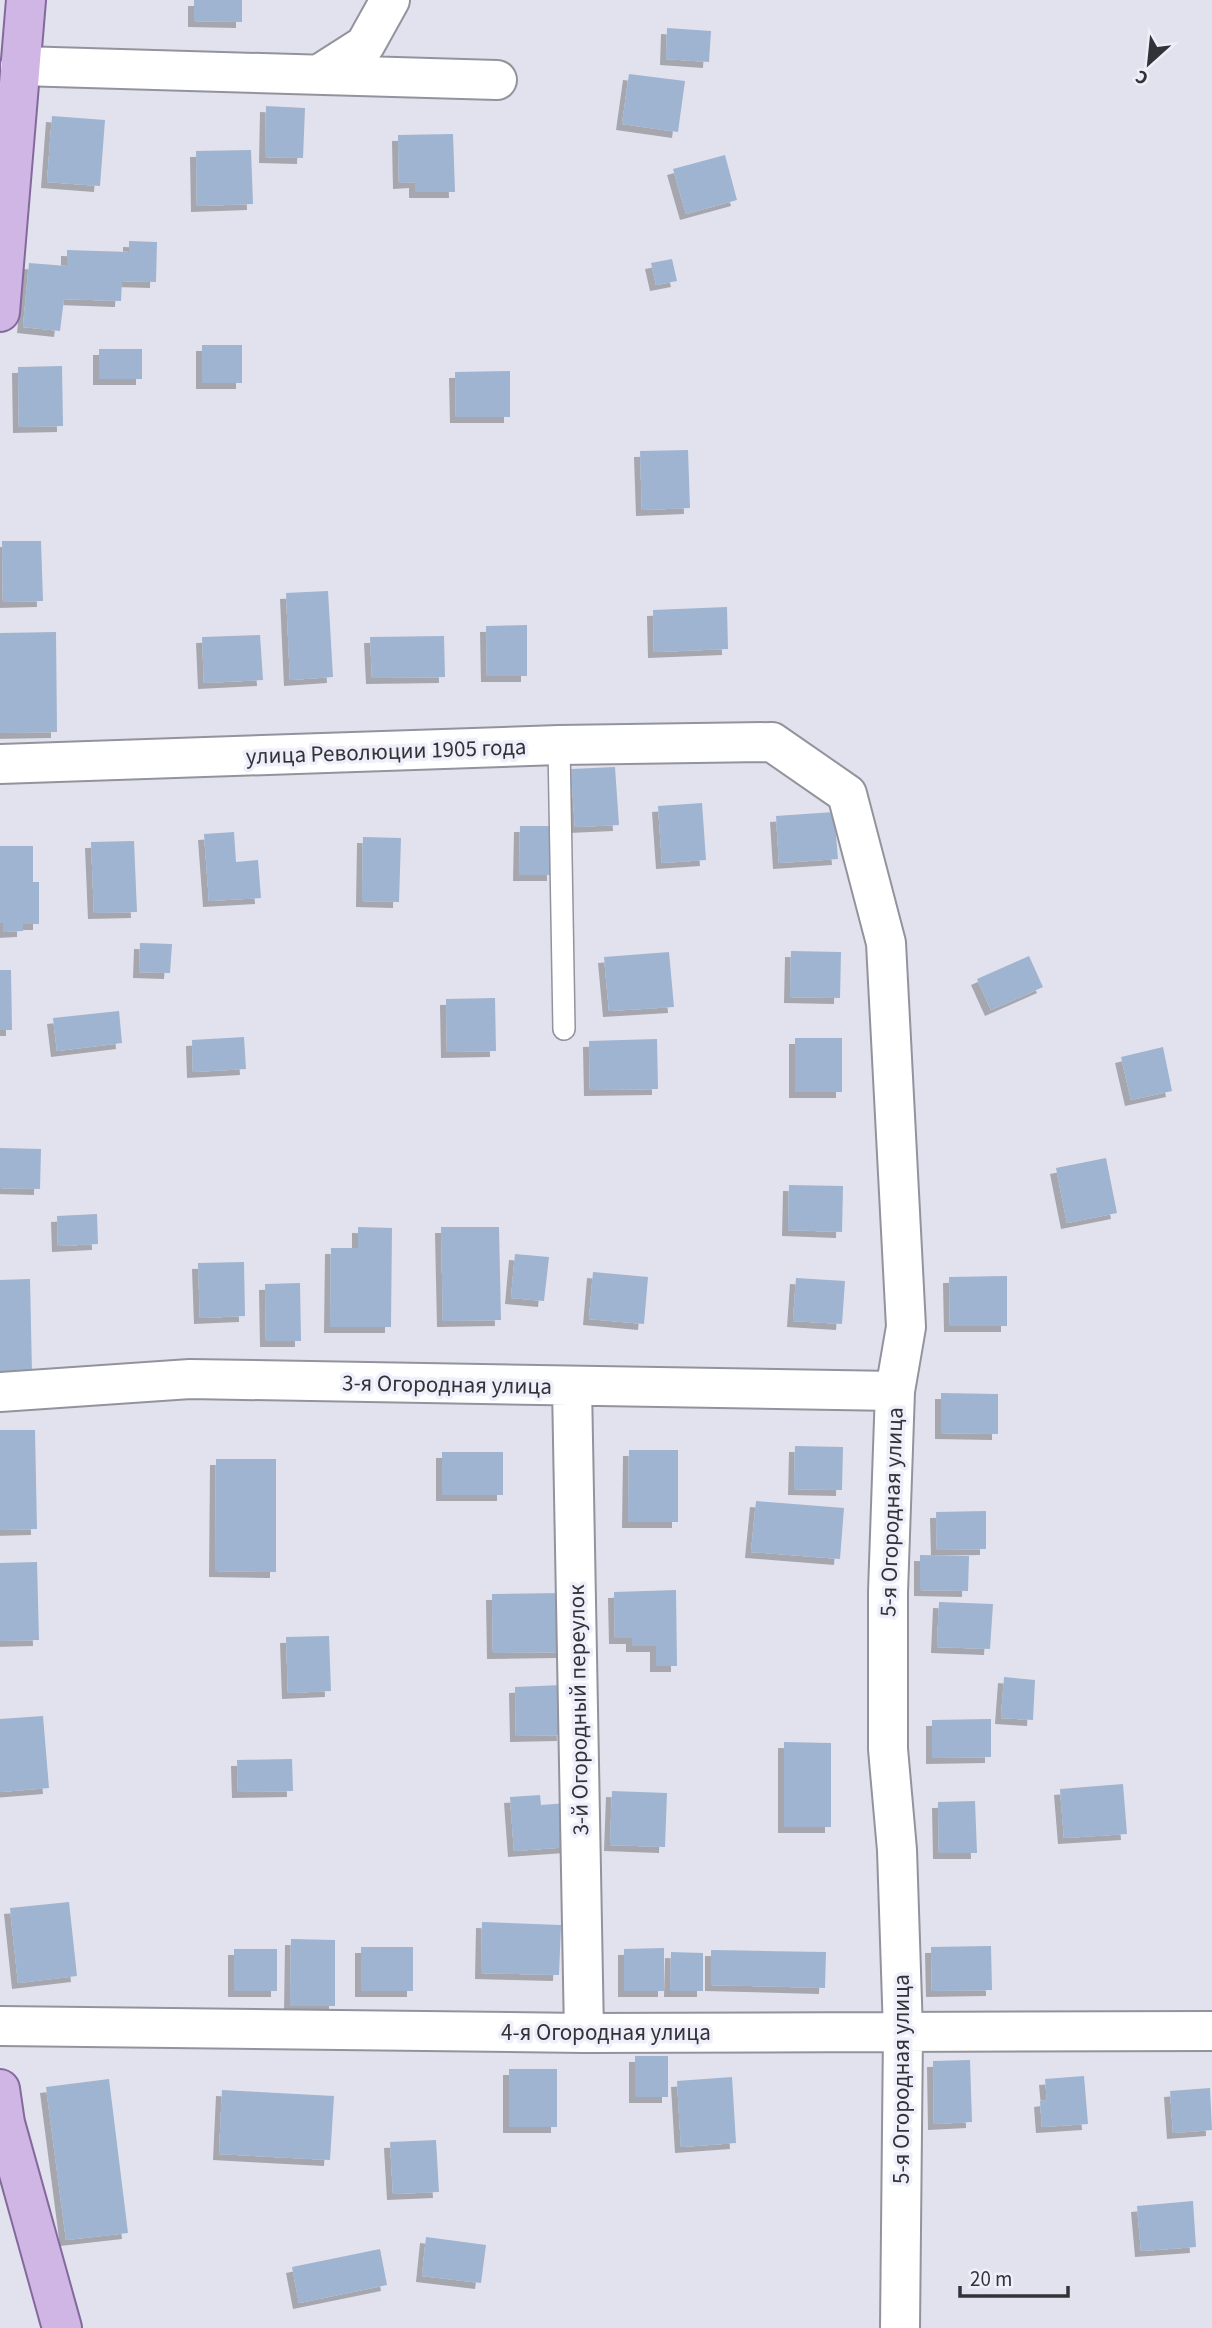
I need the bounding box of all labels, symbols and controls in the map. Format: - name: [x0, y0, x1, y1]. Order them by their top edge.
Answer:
- north arrow: [1114, 28, 1184, 98]
- text: С: [1131, 62, 1153, 91]
- street label: улица Революции 1905 года: [245, 730, 527, 773]
- street label: 3-я Огородная улица: [342, 1366, 552, 1403]
- street label: 5-я Огородная улица: [871, 1407, 912, 1617]
- street label: 3-й Огородный переулок: [560, 1584, 597, 1836]
- street label: 5-я Огородная улица: [885, 1974, 918, 2184]
- street label: 4-я Огородная улица: [501, 2016, 711, 2049]
- scale bar: [960, 2254, 1068, 2298]
- text: 20 m: [970, 2264, 1012, 2294]

